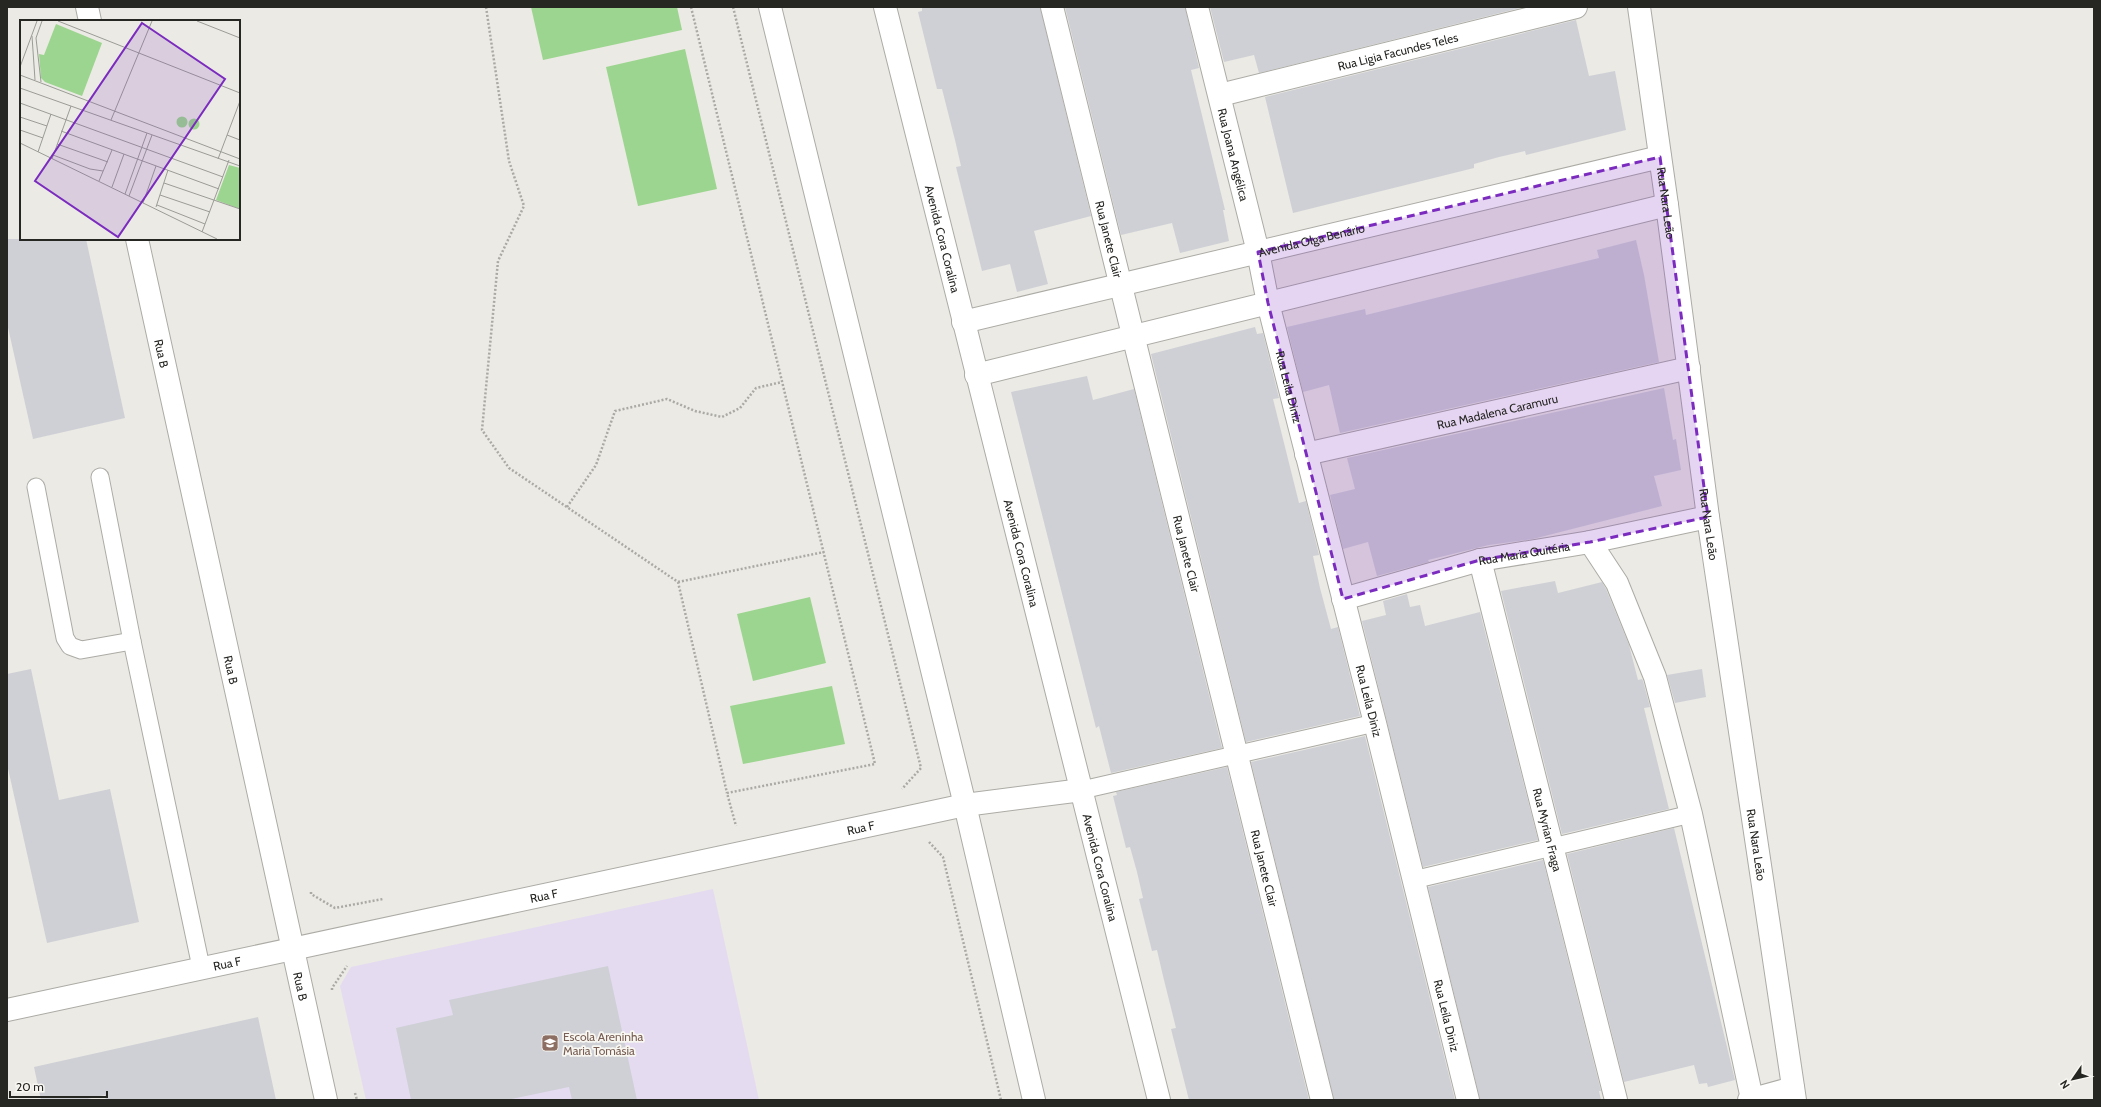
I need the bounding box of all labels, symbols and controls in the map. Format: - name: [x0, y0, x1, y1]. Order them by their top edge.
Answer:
- inset map: [20, 20, 240, 240]
- street label: Rua Ligia Facundes Teles: [1336, 29, 1459, 73]
- street label: Rua Joana Angélica: [1215, 106, 1253, 203]
- street label: Rua Nara Leão: [1654, 166, 1679, 240]
- street label: Avenida Cora Coralina: [922, 183, 964, 295]
- street label: Rua Janete Clair: [1093, 199, 1126, 279]
- street label: Avenida Olga Benário: [1257, 220, 1366, 259]
- street label: Rua B: [152, 337, 173, 369]
- street label: Rua Leila Diniz: [1273, 349, 1306, 425]
- street label: Rua Madalena Caramuru: [1435, 390, 1559, 432]
- street label: Rua Nara Leão: [1697, 487, 1722, 562]
- street label: Avenida Cora Coralina: [1001, 498, 1043, 609]
- street label: Rua Janete Clair: [1170, 514, 1204, 594]
- street label: Rua Maria Quitéria: [1477, 538, 1571, 568]
- street label: Rua B: [221, 654, 242, 686]
- street label: Rua Leila Diniz: [1353, 663, 1386, 739]
- street label: Rua Myrian Fraga: [1530, 786, 1566, 873]
- street label: Rua Nara Leão: [1744, 808, 1770, 882]
- street label: Avenida Cora Coralina: [1080, 812, 1121, 923]
- street label: Rua F: [845, 817, 877, 838]
- street label: Rua Janete Clair: [1248, 828, 1281, 908]
- street label: Rua F: [529, 885, 560, 905]
- street label: Rua F: [212, 952, 243, 973]
- street label: Rua B: [291, 970, 311, 1002]
- street label: Rua Leila Diniz: [1431, 978, 1463, 1053]
- place label: Escola Areninha Maria Tomásia: [563, 1029, 643, 1058]
- school or university icon: Escola Areninha Maria Tomásia: [540, 1033, 560, 1053]
- north arrow: [2053, 1059, 2093, 1099]
- scale bar: [10, 1073, 107, 1099]
- text: N: [2057, 1077, 2073, 1092]
- text: 20 m: [16, 1079, 44, 1094]

